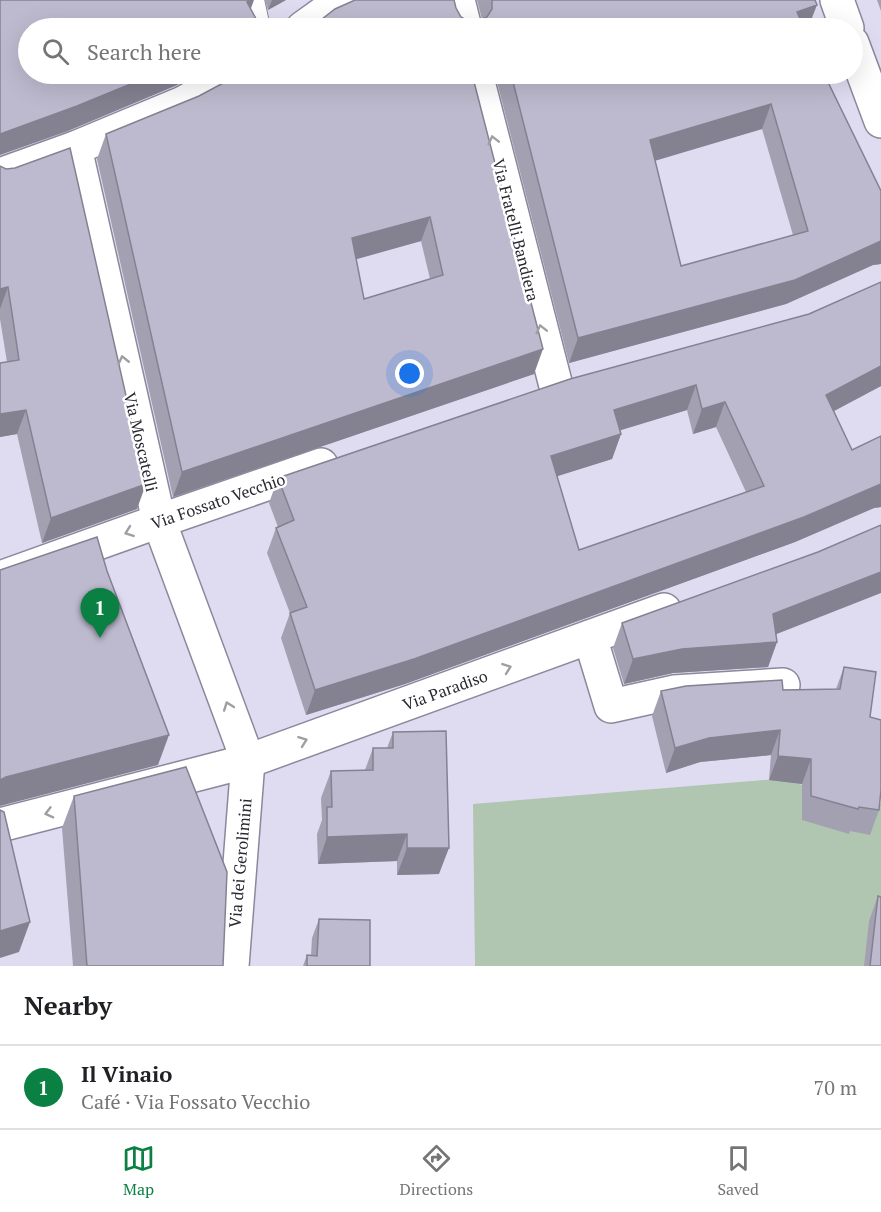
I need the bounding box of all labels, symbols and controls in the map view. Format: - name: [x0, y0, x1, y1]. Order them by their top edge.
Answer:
- search box: [18, 18, 863, 84]
- icon: search: [39, 35, 72, 68]
- text: Search here: [87, 37, 201, 66]
- one-way arrow: [488, 135, 501, 145]
- street label: Via Fratelli Bandiera: [488, 156, 544, 304]
- one-way arrow: [536, 324, 549, 334]
- one-way arrow: [117, 355, 130, 365]
- your location: [395, 359, 424, 388]
- street label: Via Moscatelli: [119, 390, 163, 494]
- street label: Via Fossato Vecchio: [148, 468, 288, 534]
- one-way arrow: [124, 524, 135, 537]
- pin: 1: [80, 588, 120, 638]
- one-way arrow: [500, 663, 511, 675]
- street label: Via Paradiso: [399, 664, 491, 716]
- one-way arrow: [222, 701, 235, 712]
- one-way arrow: [297, 736, 308, 749]
- street label: Via dei Gerolimini: [223, 797, 257, 929]
- one-way arrow: [45, 805, 55, 818]
- text: Nearby: [24, 988, 112, 1022]
- text: Il Vinaio: [81, 1059, 172, 1088]
- text: 1: [38, 1074, 49, 1101]
- text: 70 m: [814, 1074, 857, 1101]
- text: Café · Via Fossato Vecchio: [81, 1088, 310, 1115]
- tab: Map: [122, 1142, 155, 1200]
- tab: Directions: [399, 1142, 473, 1200]
- tab: Saved: [717, 1142, 759, 1200]

